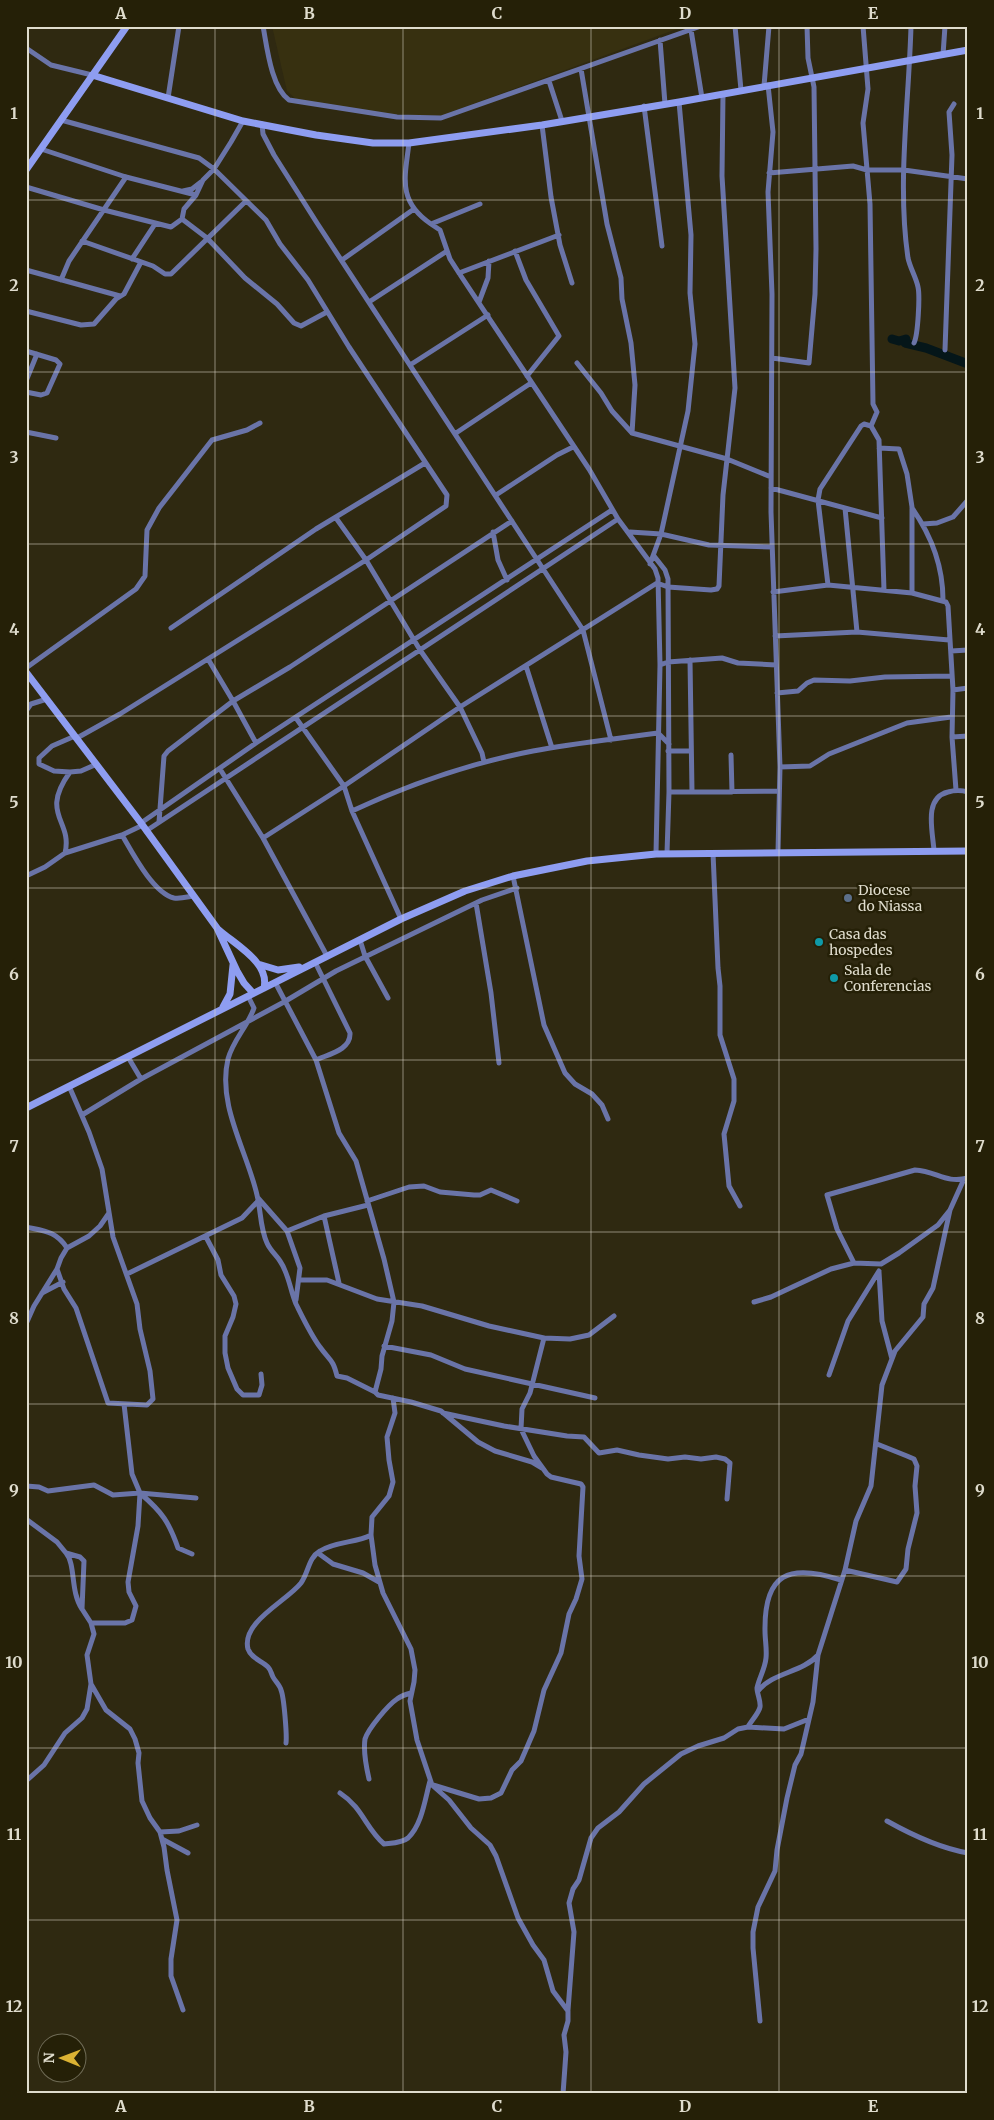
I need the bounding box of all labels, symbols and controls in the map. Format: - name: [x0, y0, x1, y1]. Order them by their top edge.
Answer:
- text: A: [114, 3, 127, 23]
- text: B: [303, 3, 315, 23]
- text: C: [492, 3, 502, 23]
- text: D: [679, 3, 691, 23]
- text: E: [868, 3, 879, 23]
- text: 1: [10, 103, 18, 123]
- text: 1: [976, 103, 984, 123]
- text: 2: [9, 275, 19, 295]
- text: 2: [975, 275, 985, 295]
- text: 3: [9, 447, 19, 467]
- text: 3: [975, 447, 985, 467]
- text: 4: [9, 619, 19, 639]
- text: 4: [975, 619, 985, 639]
- text: 5: [9, 792, 19, 812]
- text: 5: [975, 792, 985, 812]
- place label: Diocese do Niassa: [858, 881, 923, 915]
- marker: Diocese do Niassa: [842, 892, 854, 904]
- place label: Casa das hospedes: [829, 925, 893, 959]
- marker: Casa das hospedes: [813, 936, 825, 948]
- place label: Sala de Conferencias: [844, 961, 931, 995]
- text: 6: [9, 964, 19, 984]
- text: 6: [975, 964, 985, 984]
- marker: Sala de Conferencias: [828, 972, 840, 984]
- text: 7: [9, 1136, 19, 1156]
- text: 7: [975, 1136, 985, 1156]
- text: 8: [9, 1308, 19, 1328]
- text: 8: [975, 1308, 985, 1328]
- text: 9: [9, 1480, 19, 1500]
- text: 9: [975, 1480, 985, 1500]
- text: 10: [5, 1652, 23, 1672]
- text: 10: [971, 1652, 989, 1672]
- text: 11: [7, 1824, 22, 1844]
- text: 11: [973, 1824, 988, 1844]
- text: 12: [6, 1996, 22, 2016]
- text: 12: [972, 1996, 988, 2016]
- north arrow: [38, 2032, 88, 2082]
- text: N: [40, 2052, 58, 2063]
- text: A: [114, 2096, 127, 2116]
- text: B: [303, 2096, 315, 2116]
- text: C: [492, 2096, 502, 2116]
- text: D: [679, 2096, 691, 2116]
- text: E: [868, 2096, 879, 2116]

